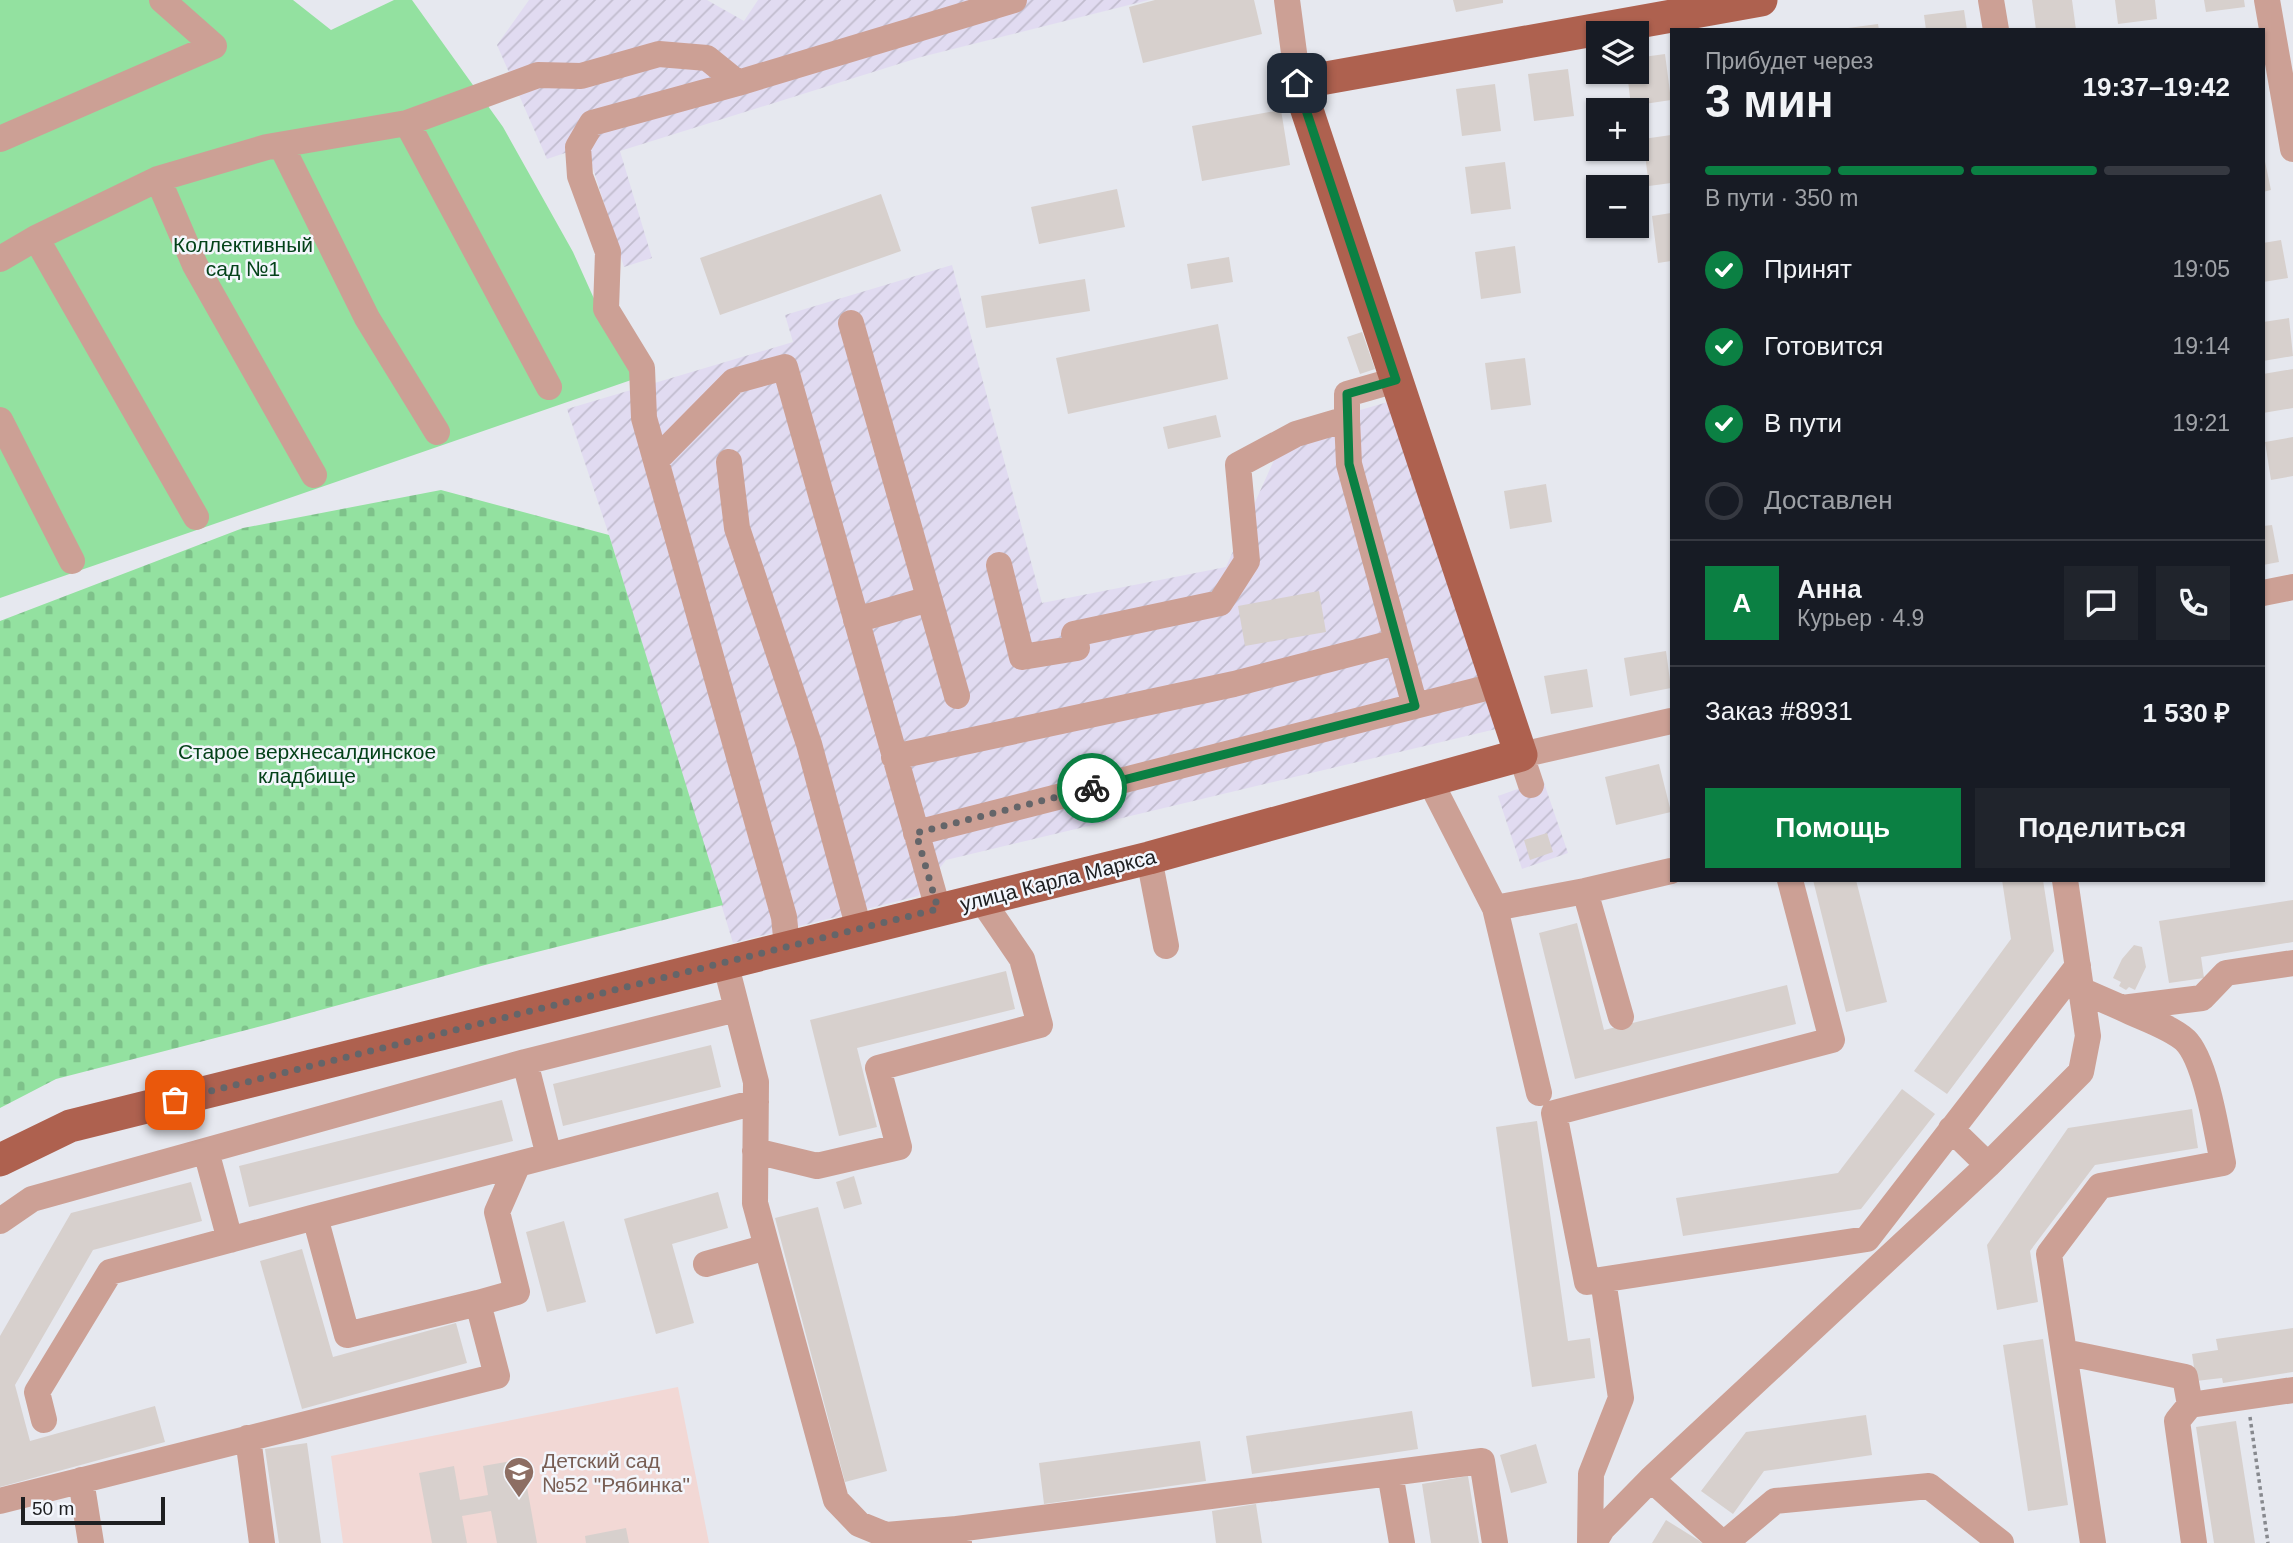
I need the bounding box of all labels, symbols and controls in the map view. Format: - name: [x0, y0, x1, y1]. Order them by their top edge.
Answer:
- map controls: [1586, 21, 1649, 238]
- button: layers: [1586, 21, 1649, 84]
- text: Прибудет через: [1705, 48, 1873, 74]
- pin: [1267, 53, 1327, 113]
- icon: home: [1278, 64, 1316, 102]
- text: 19:37–19:42: [2083, 72, 2230, 102]
- text: 3 мин: [1705, 75, 1833, 127]
- button: +: [1586, 98, 1649, 161]
- button: −: [1586, 175, 1649, 238]
- text: В пути · 350 m: [1705, 185, 1858, 211]
- park label: Коллективный сад №1: [173, 233, 313, 280]
- icon: check: [1705, 251, 1743, 289]
- text: Принят: [1764, 254, 1852, 284]
- text: 19:05: [2172, 256, 2230, 282]
- icon: check: [1705, 328, 1743, 366]
- text: Готовится: [1764, 331, 1883, 361]
- text: 19:14: [2172, 333, 2230, 359]
- icon: check: [1705, 405, 1743, 443]
- text: В пути: [1764, 408, 1842, 438]
- text: 19:21: [2172, 410, 2230, 436]
- text: Доставлен: [1764, 485, 1893, 515]
- button: chat: [2064, 566, 2138, 640]
- button: phone: [2156, 566, 2230, 640]
- text: Анна: [1797, 574, 1862, 604]
- text: А: [1733, 588, 1751, 618]
- text: Курьер · 4.9: [1797, 605, 1924, 631]
- text: Заказ #8931: [1705, 696, 1853, 726]
- text: 1 530 ₽: [2143, 698, 2230, 728]
- park label: Старое верхнесалдинское кладбище: [178, 740, 436, 787]
- courier: [1057, 753, 1127, 823]
- icon: bike: [1073, 769, 1111, 807]
- button: Помощь: [1705, 788, 1961, 868]
- button: Поделиться: [1975, 788, 2230, 868]
- street label: улица Карла Маркса: [958, 844, 1159, 915]
- pin: [145, 1070, 205, 1130]
- icon: bag: [156, 1081, 194, 1119]
- place label: Детский сад №52 "Рябинка": [542, 1449, 690, 1496]
- school or university icon: Детский сад №52 "Рябинка": [502, 1455, 536, 1499]
- scale bar: [21, 1494, 164, 1526]
- text: 50 m: [32, 1498, 74, 1519]

